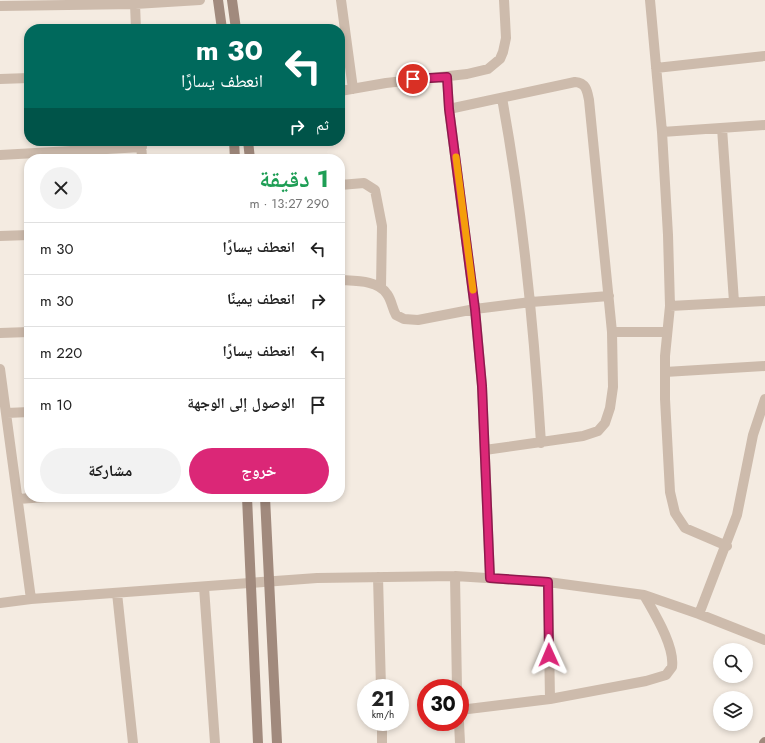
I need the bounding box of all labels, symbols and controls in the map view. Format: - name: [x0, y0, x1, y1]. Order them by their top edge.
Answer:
- text: 30 m: [196, 30, 263, 71]
- icon: left: [277, 40, 329, 92]
- pin: [396, 62, 430, 96]
- text: انعطف يسارًا: [181, 68, 263, 94]
- icon: arrive: [402, 68, 424, 90]
- text: ثم: [316, 114, 329, 136]
- icon: right: [286, 116, 308, 138]
- text: 1 دقيقة: [259, 161, 329, 196]
- button: close: [40, 167, 82, 209]
- text: 290 m · 13:27: [249, 194, 329, 213]
- text: انعطف يسارًا: [222, 236, 295, 258]
- text: 30 m: [40, 238, 73, 260]
- icon: left: [307, 238, 329, 260]
- text: انعطف يمينًا: [227, 288, 295, 310]
- text: 30 m: [40, 290, 73, 312]
- icon: right: [307, 290, 329, 312]
- text: انعطف يسارًا: [222, 340, 295, 362]
- text: 220 m: [40, 342, 82, 364]
- icon: left: [307, 342, 329, 364]
- text: الوصول إلى الوجهة: [187, 392, 295, 414]
- text: 10 m: [40, 394, 72, 416]
- icon: arrive: [307, 394, 329, 416]
- button: مشاركة: [40, 448, 181, 494]
- button: خروج: [189, 448, 329, 494]
- position arrow: [528, 634, 570, 676]
- map controls: [713, 643, 753, 731]
- button: search: [713, 643, 753, 683]
- speed limit sign: 30: [417, 679, 469, 731]
- text: 21: [371, 685, 395, 714]
- button: layers: [713, 691, 753, 731]
- text: km/h: [372, 707, 394, 722]

